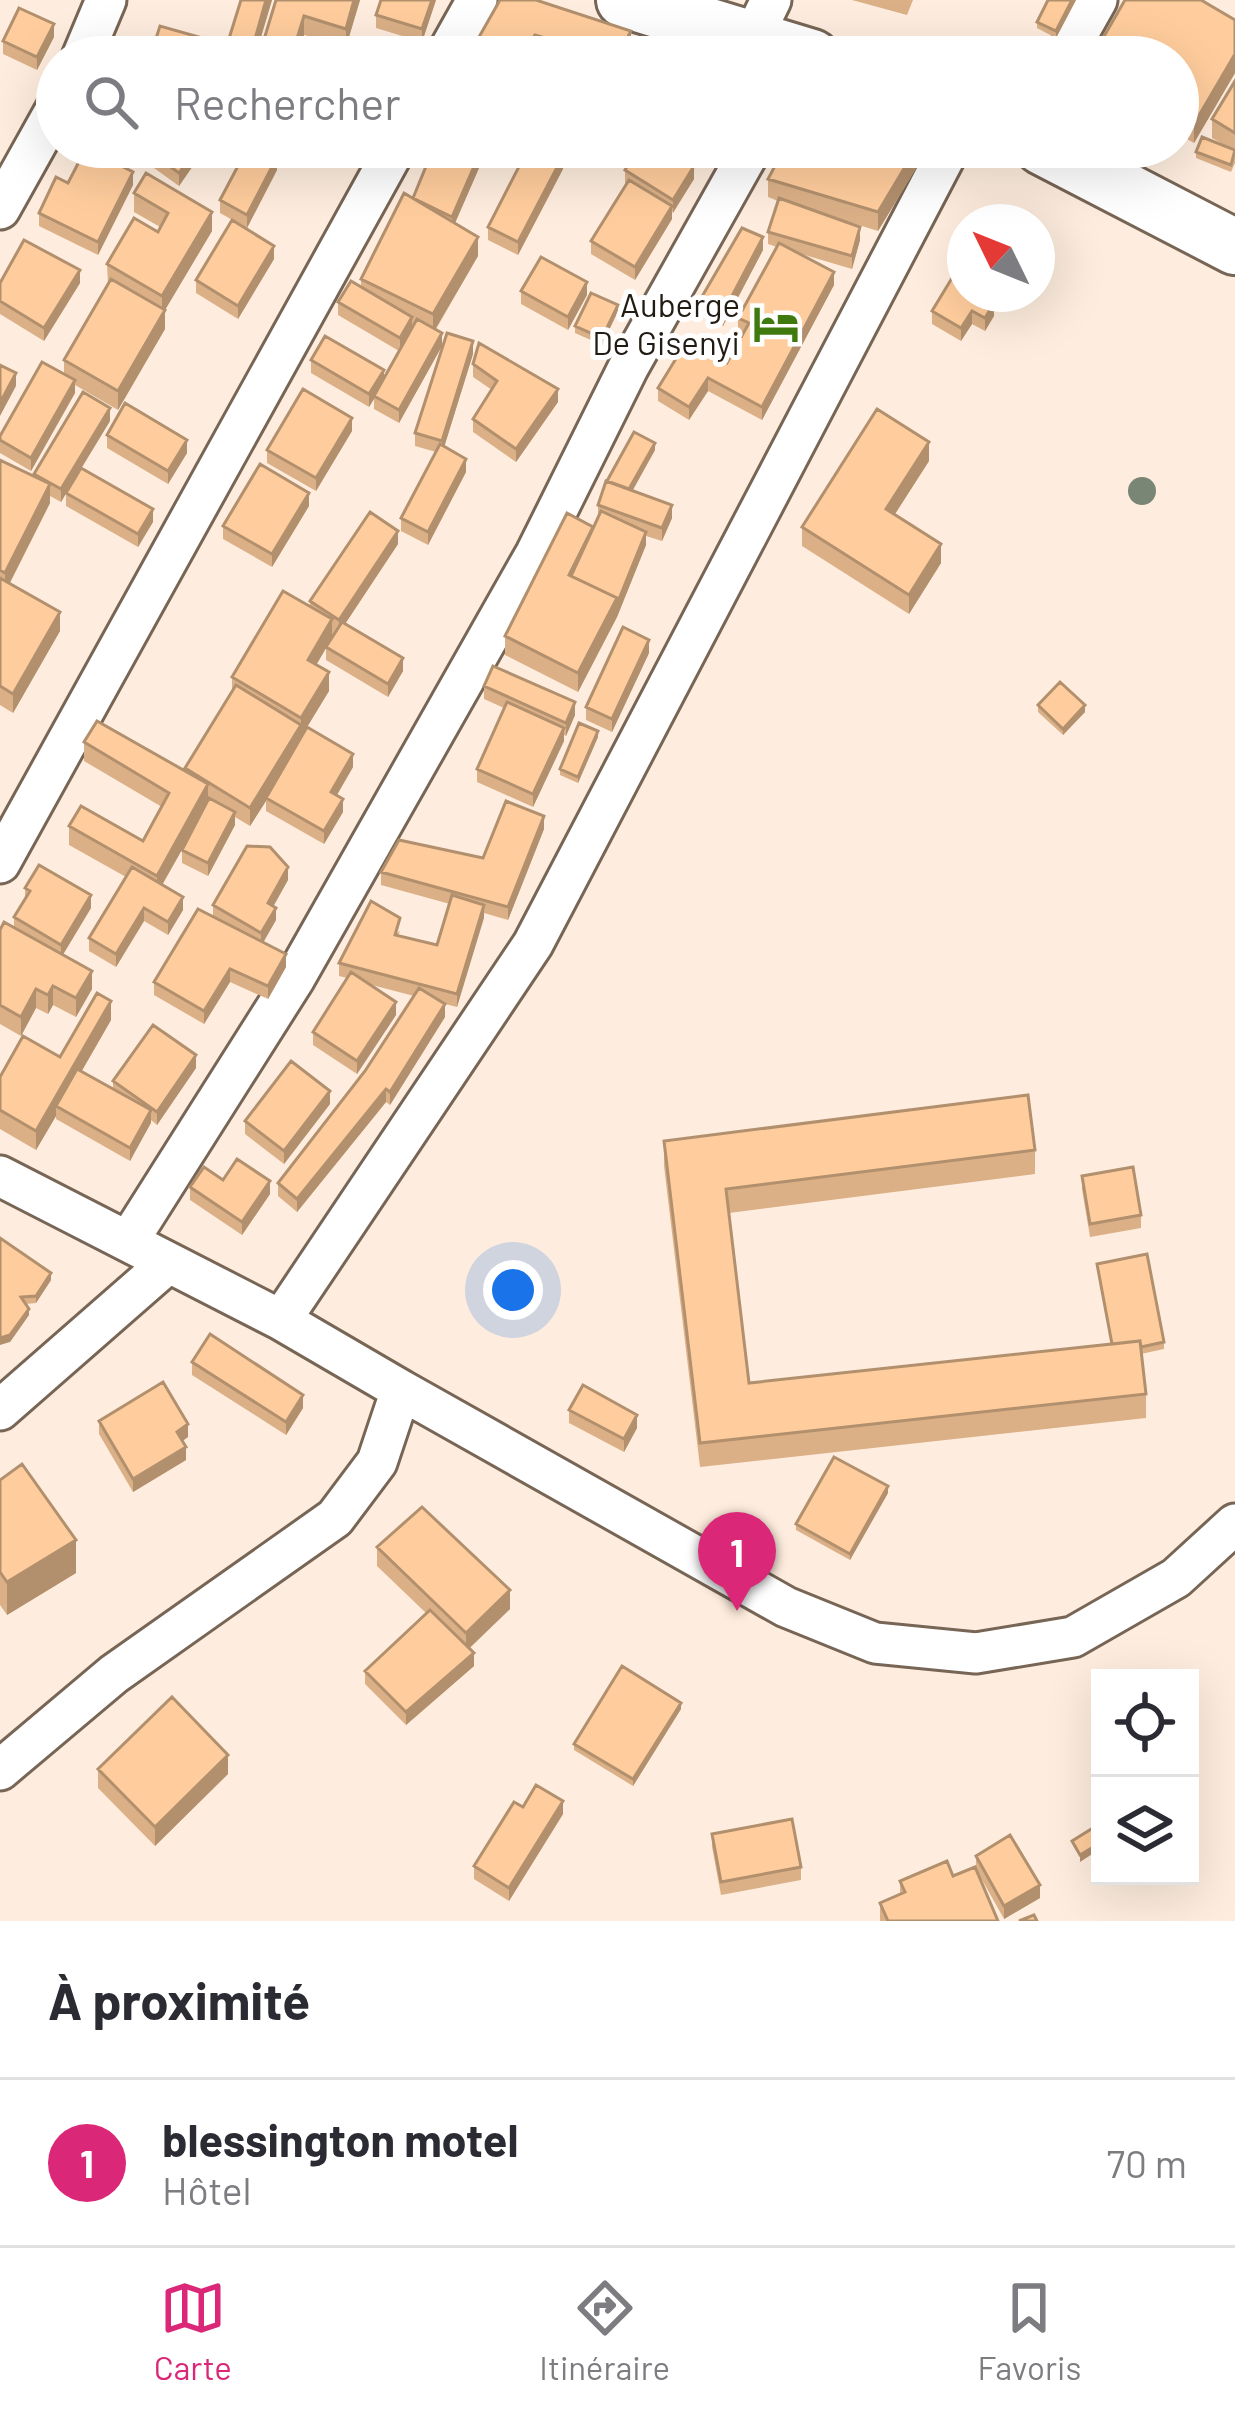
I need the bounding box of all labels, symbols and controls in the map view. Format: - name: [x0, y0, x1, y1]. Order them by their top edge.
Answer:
- search box: [36, 36, 1199, 168]
- icon: search: [78, 69, 144, 135]
- text: Rechercher: [174, 75, 401, 129]
- north arrow: [947, 204, 1055, 312]
- place label: Auberge De Gisenyi: [592, 284, 740, 362]
- hotel icon: Auberge De Gisenyi: [751, 299, 801, 349]
- your location: [483, 1260, 543, 1320]
- pin: 1: [698, 1512, 776, 1611]
- map controls: [1091, 1669, 1199, 1885]
- button: locate: [1091, 1669, 1199, 1777]
- button: layers: [1091, 1777, 1199, 1885]
- text: À proximité: [48, 1969, 310, 2030]
- text: blessington motel: [162, 2112, 518, 2166]
- text: 1: [80, 2139, 94, 2186]
- text: 70 m: [1106, 2139, 1187, 2186]
- text: Hôtel: [162, 2166, 252, 2213]
- tab: Carte: [154, 2275, 232, 2387]
- tab: Itinéraire: [539, 2275, 670, 2387]
- tab: Favoris: [978, 2275, 1081, 2387]

